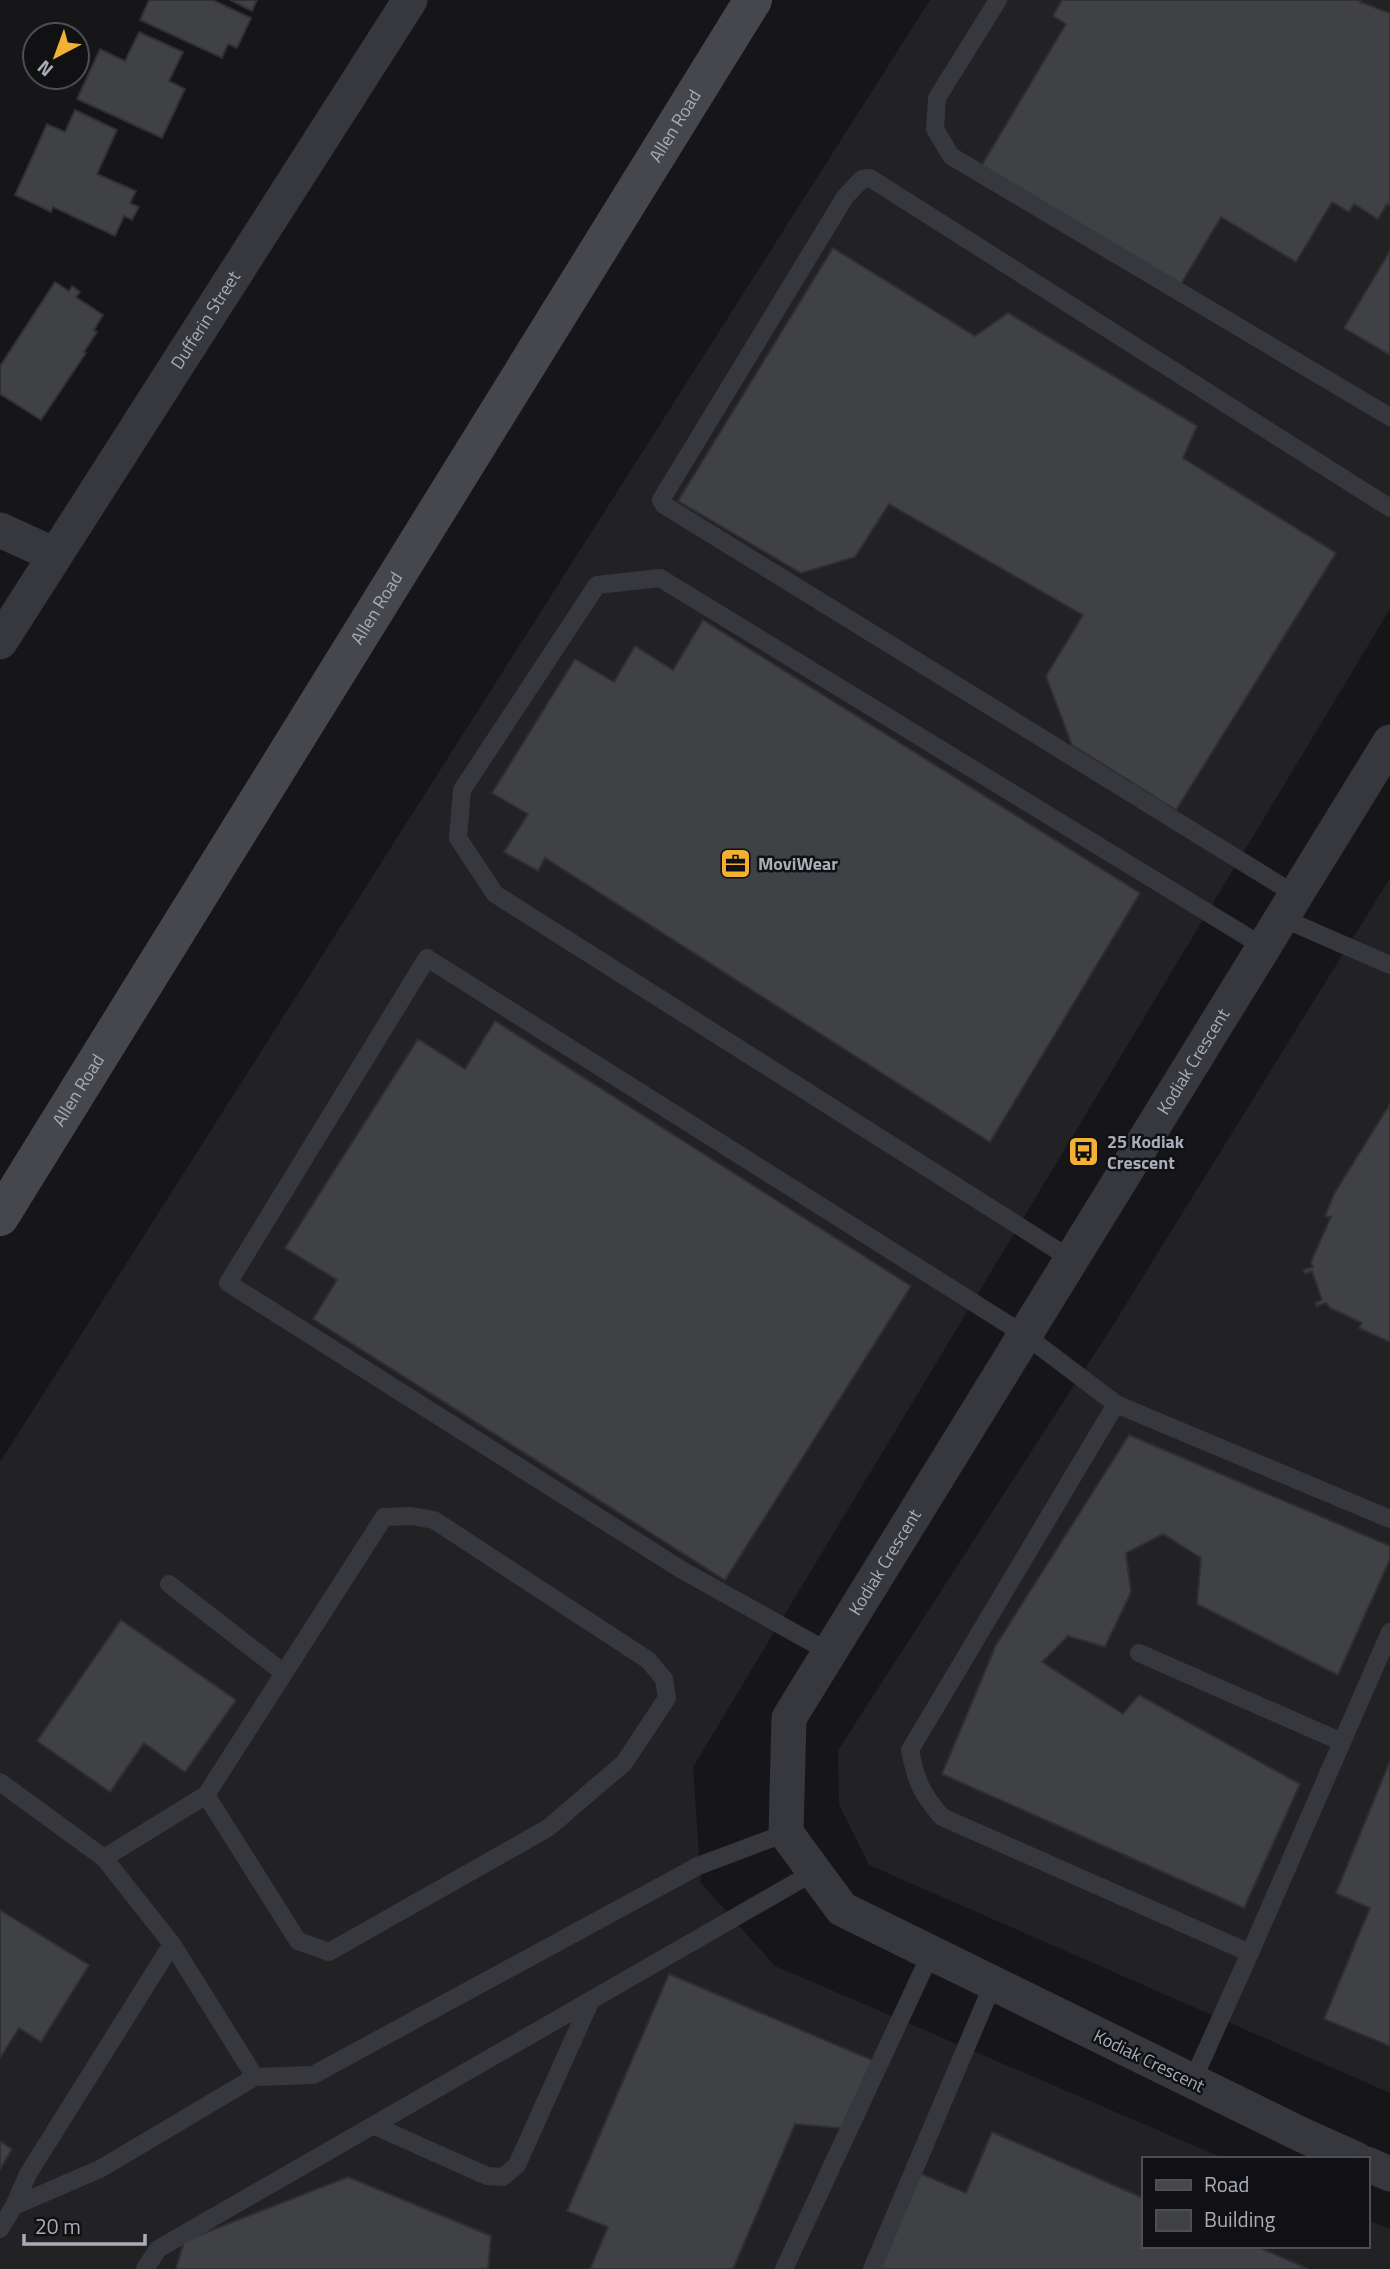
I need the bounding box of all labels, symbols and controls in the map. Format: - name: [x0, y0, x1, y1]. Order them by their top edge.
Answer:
- north arrow: [21, 21, 91, 91]
- text: N: [30, 54, 59, 84]
- street label: Allen Road: [642, 84, 707, 167]
- street label: Dufferin Street: [164, 265, 247, 374]
- street label: Allen Road: [344, 566, 409, 649]
- office icon: MoviWear: [718, 847, 752, 881]
- place label: MoviWear: [758, 850, 838, 877]
- street label: Kodiak Crescent: [1150, 1002, 1236, 1120]
- street label: Allen Road: [45, 1049, 111, 1132]
- place label: 25 Kodiak Crescent: [1107, 1128, 1185, 1176]
- bus stop icon: 25 Kodiak Crescent: [1067, 1135, 1101, 1169]
- street label: Kodiak Crescent: [841, 1503, 928, 1620]
- street label: Kodiak Crescent: [1089, 2022, 1210, 2099]
- legend: [1142, 2157, 1369, 2248]
- text: Road: [1204, 2168, 1249, 2200]
- scale bar: [24, 2202, 145, 2246]
- text: Building: [1204, 2203, 1276, 2235]
- text: 20 m: [35, 2210, 81, 2242]

